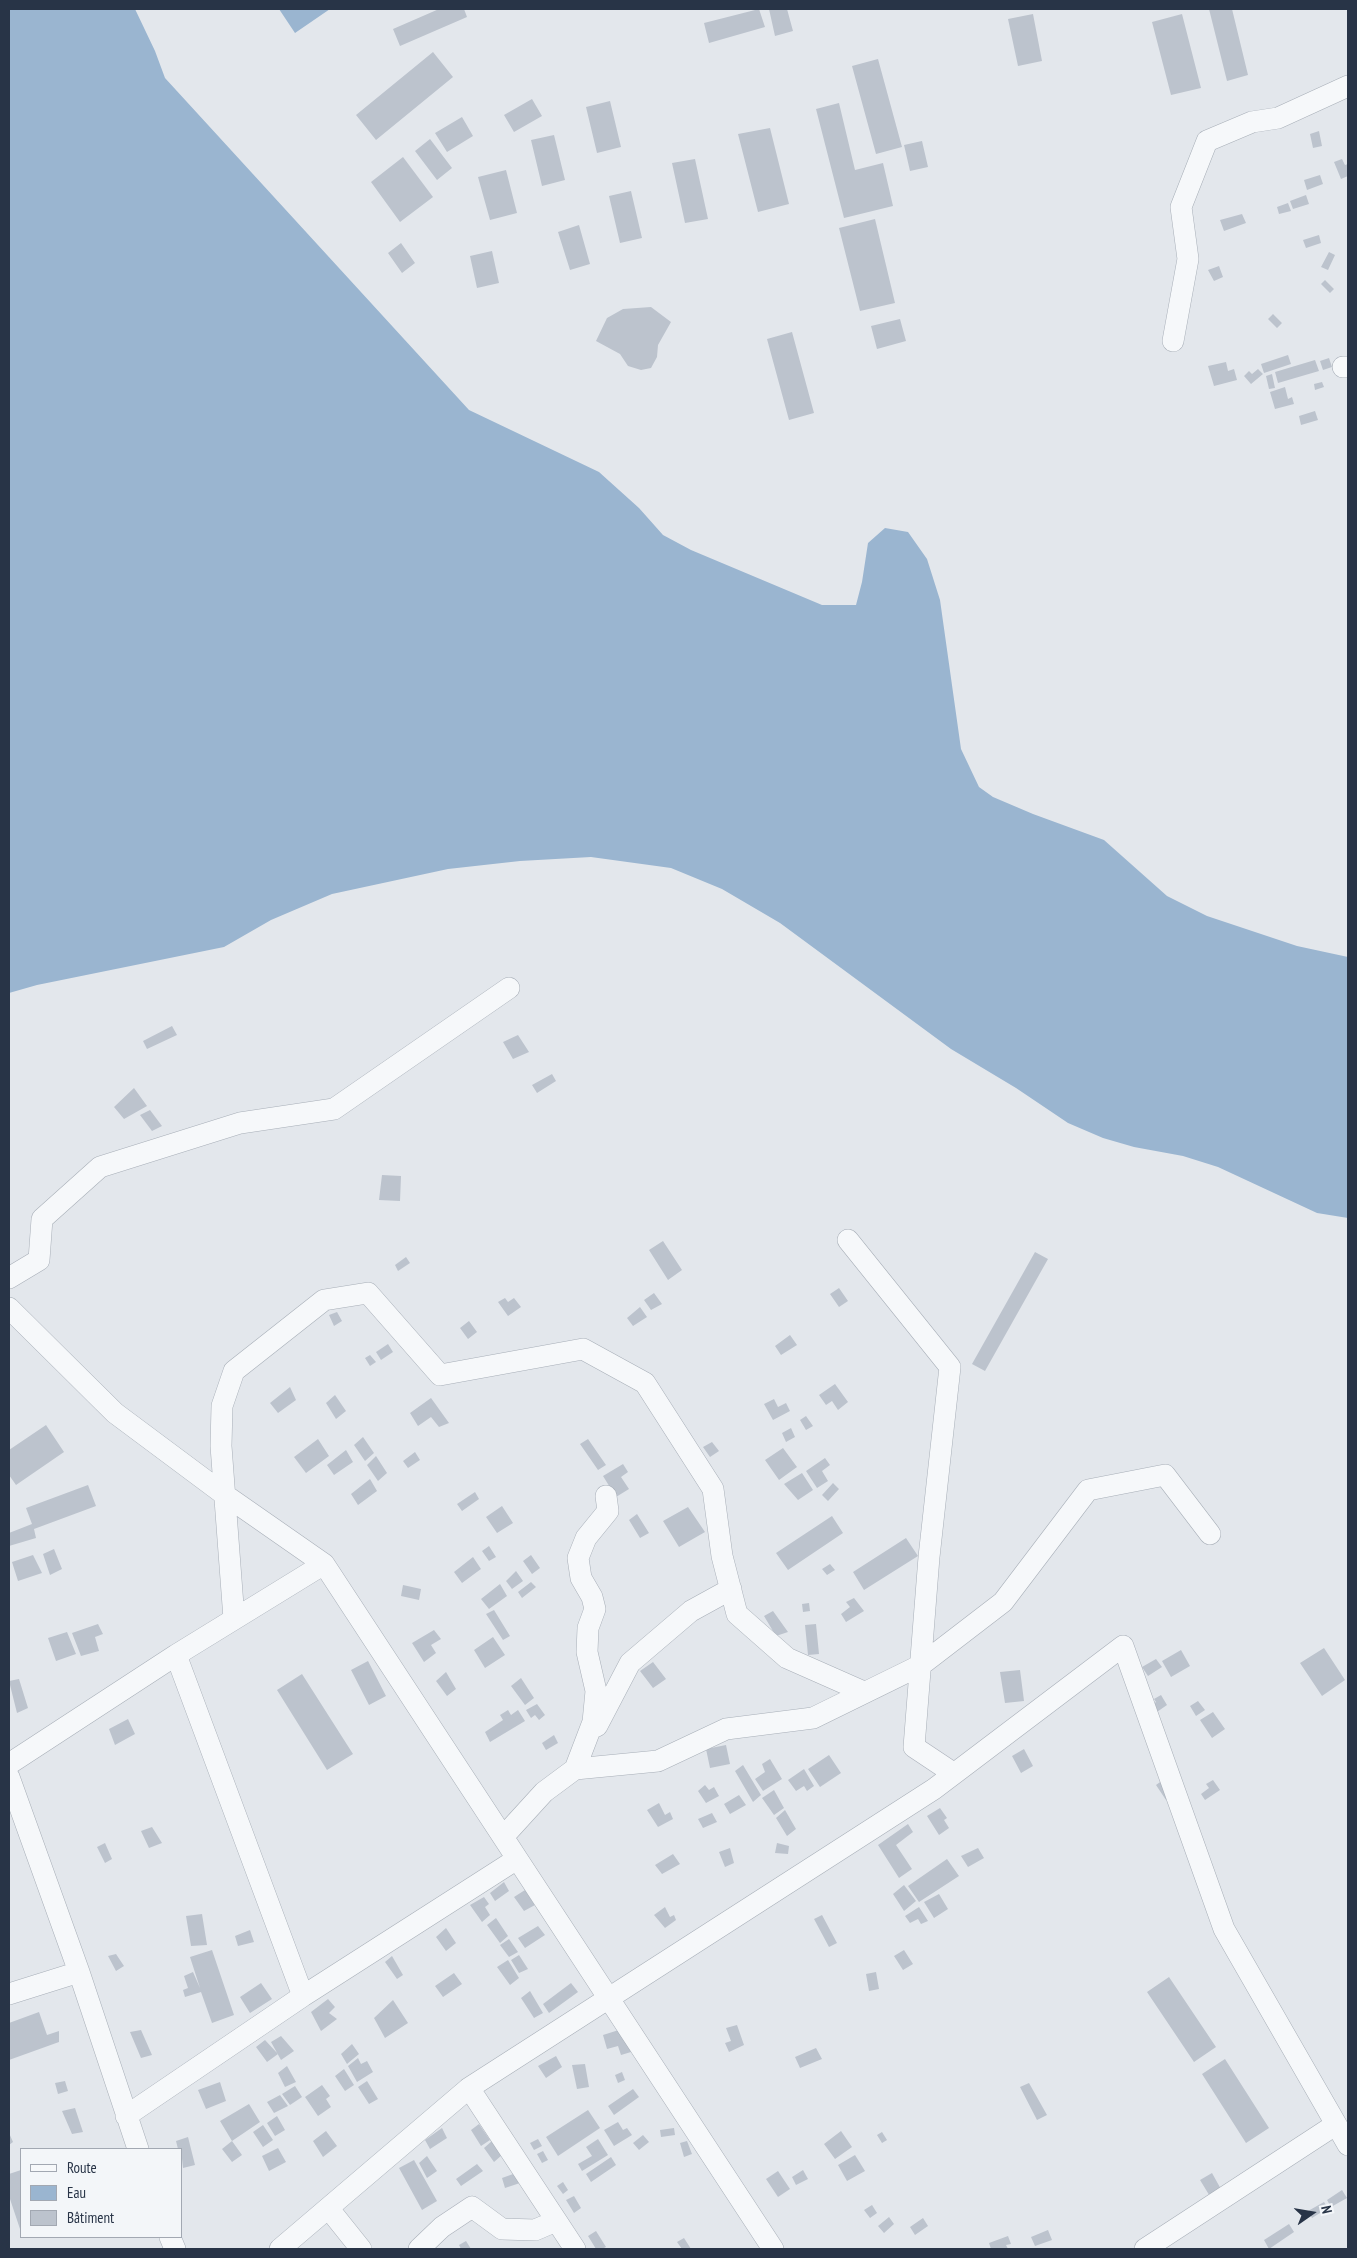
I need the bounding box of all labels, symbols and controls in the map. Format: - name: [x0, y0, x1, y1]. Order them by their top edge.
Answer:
- legend: [20, 2148, 182, 2238]
- text: Route: [67, 2158, 97, 2177]
- text: Eau: [67, 2183, 86, 2202]
- north arrow: [1287, 2188, 1337, 2238]
- text: N: [1317, 2204, 1336, 2215]
- text: Bâtiment: [67, 2208, 114, 2227]

